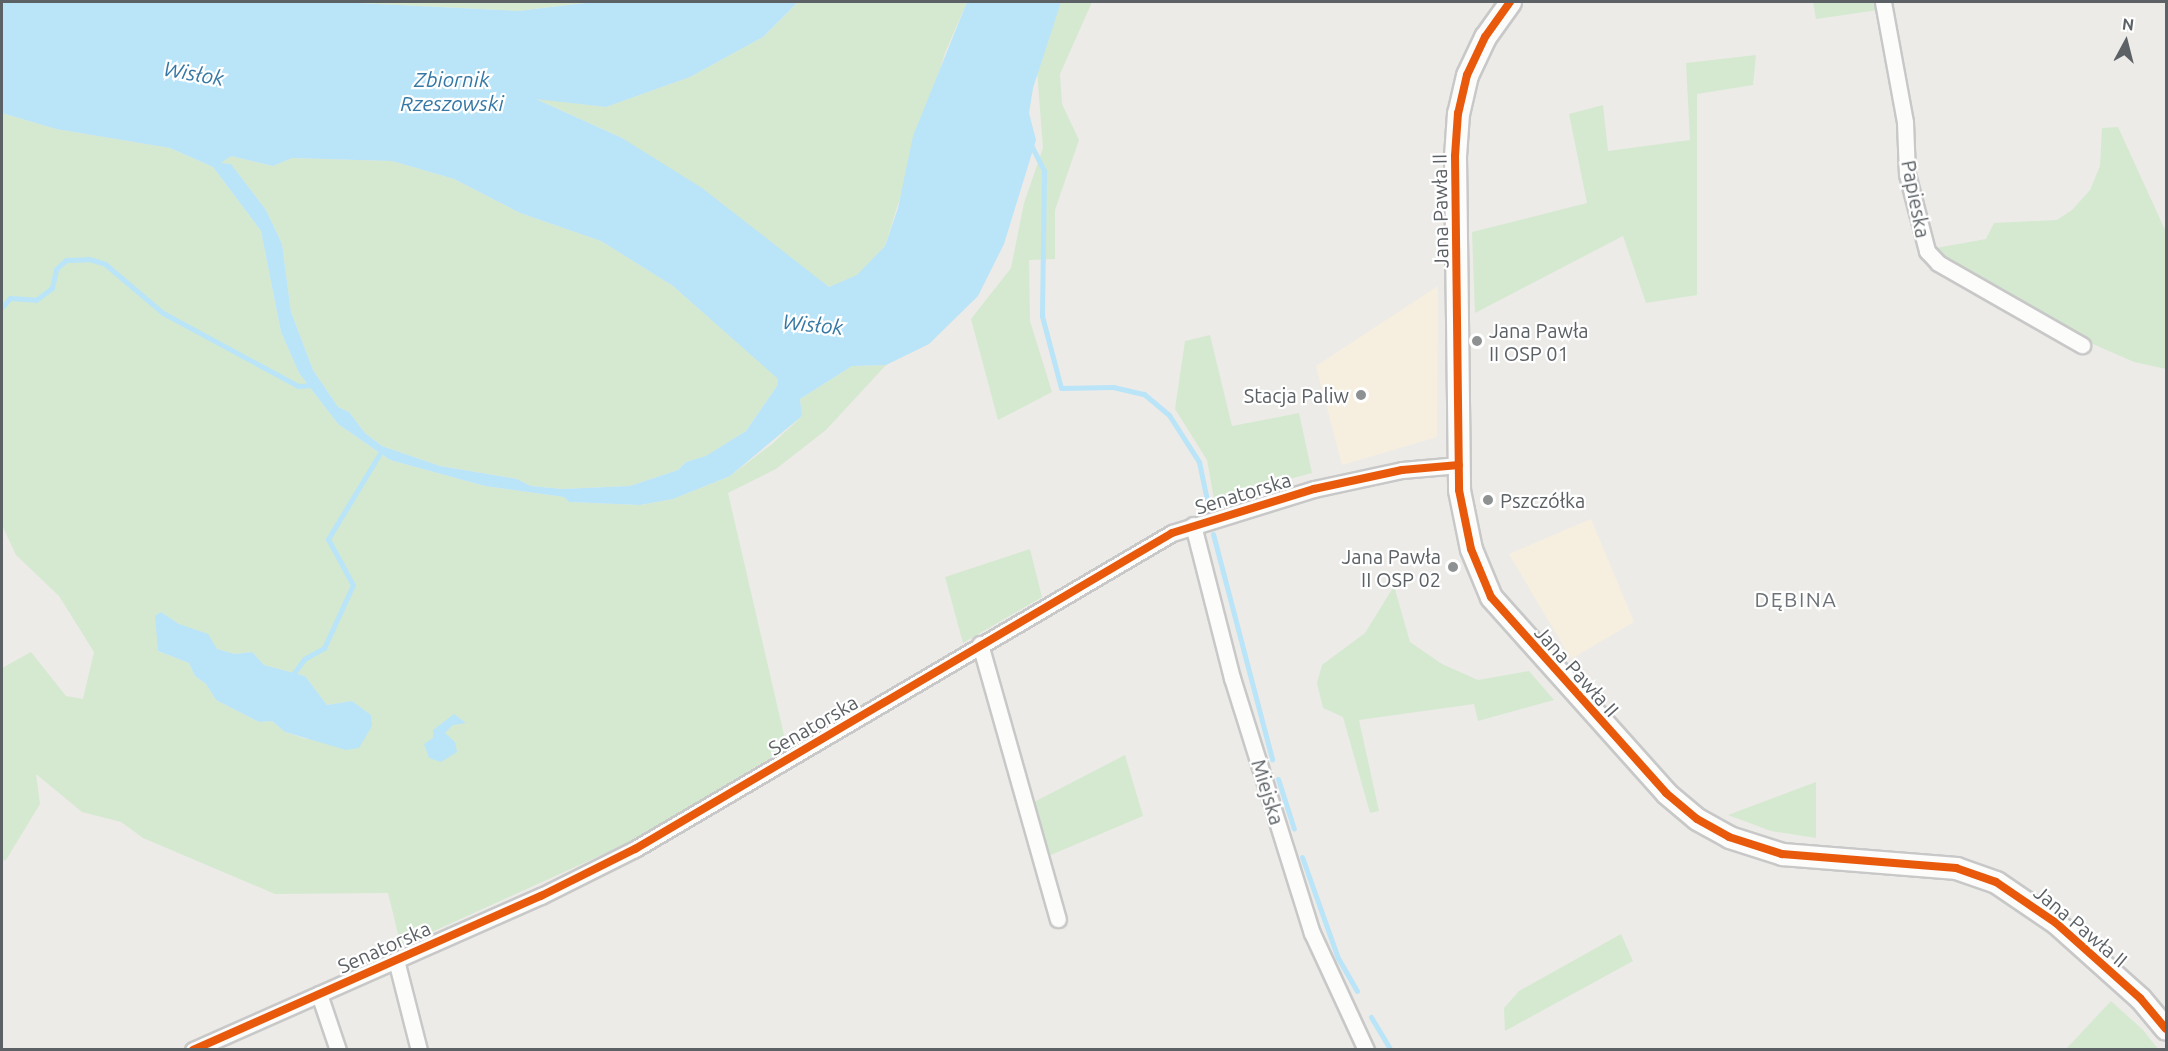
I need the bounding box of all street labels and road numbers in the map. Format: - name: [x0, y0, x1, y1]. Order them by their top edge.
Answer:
- street label: Jana Pawła II: [1427, 154, 1453, 268]
- street label: Papieska: [1897, 158, 1935, 240]
- street label: Senatorska: [1192, 467, 1294, 519]
- street label: Jana Pawła II: [1530, 620, 1624, 722]
- street label: Senatorska: [764, 690, 862, 760]
- street label: Miejska: [1247, 756, 1289, 828]
- street label: Jana Pawła II: [2029, 880, 2133, 972]
- street label: Senatorska: [334, 916, 434, 978]

